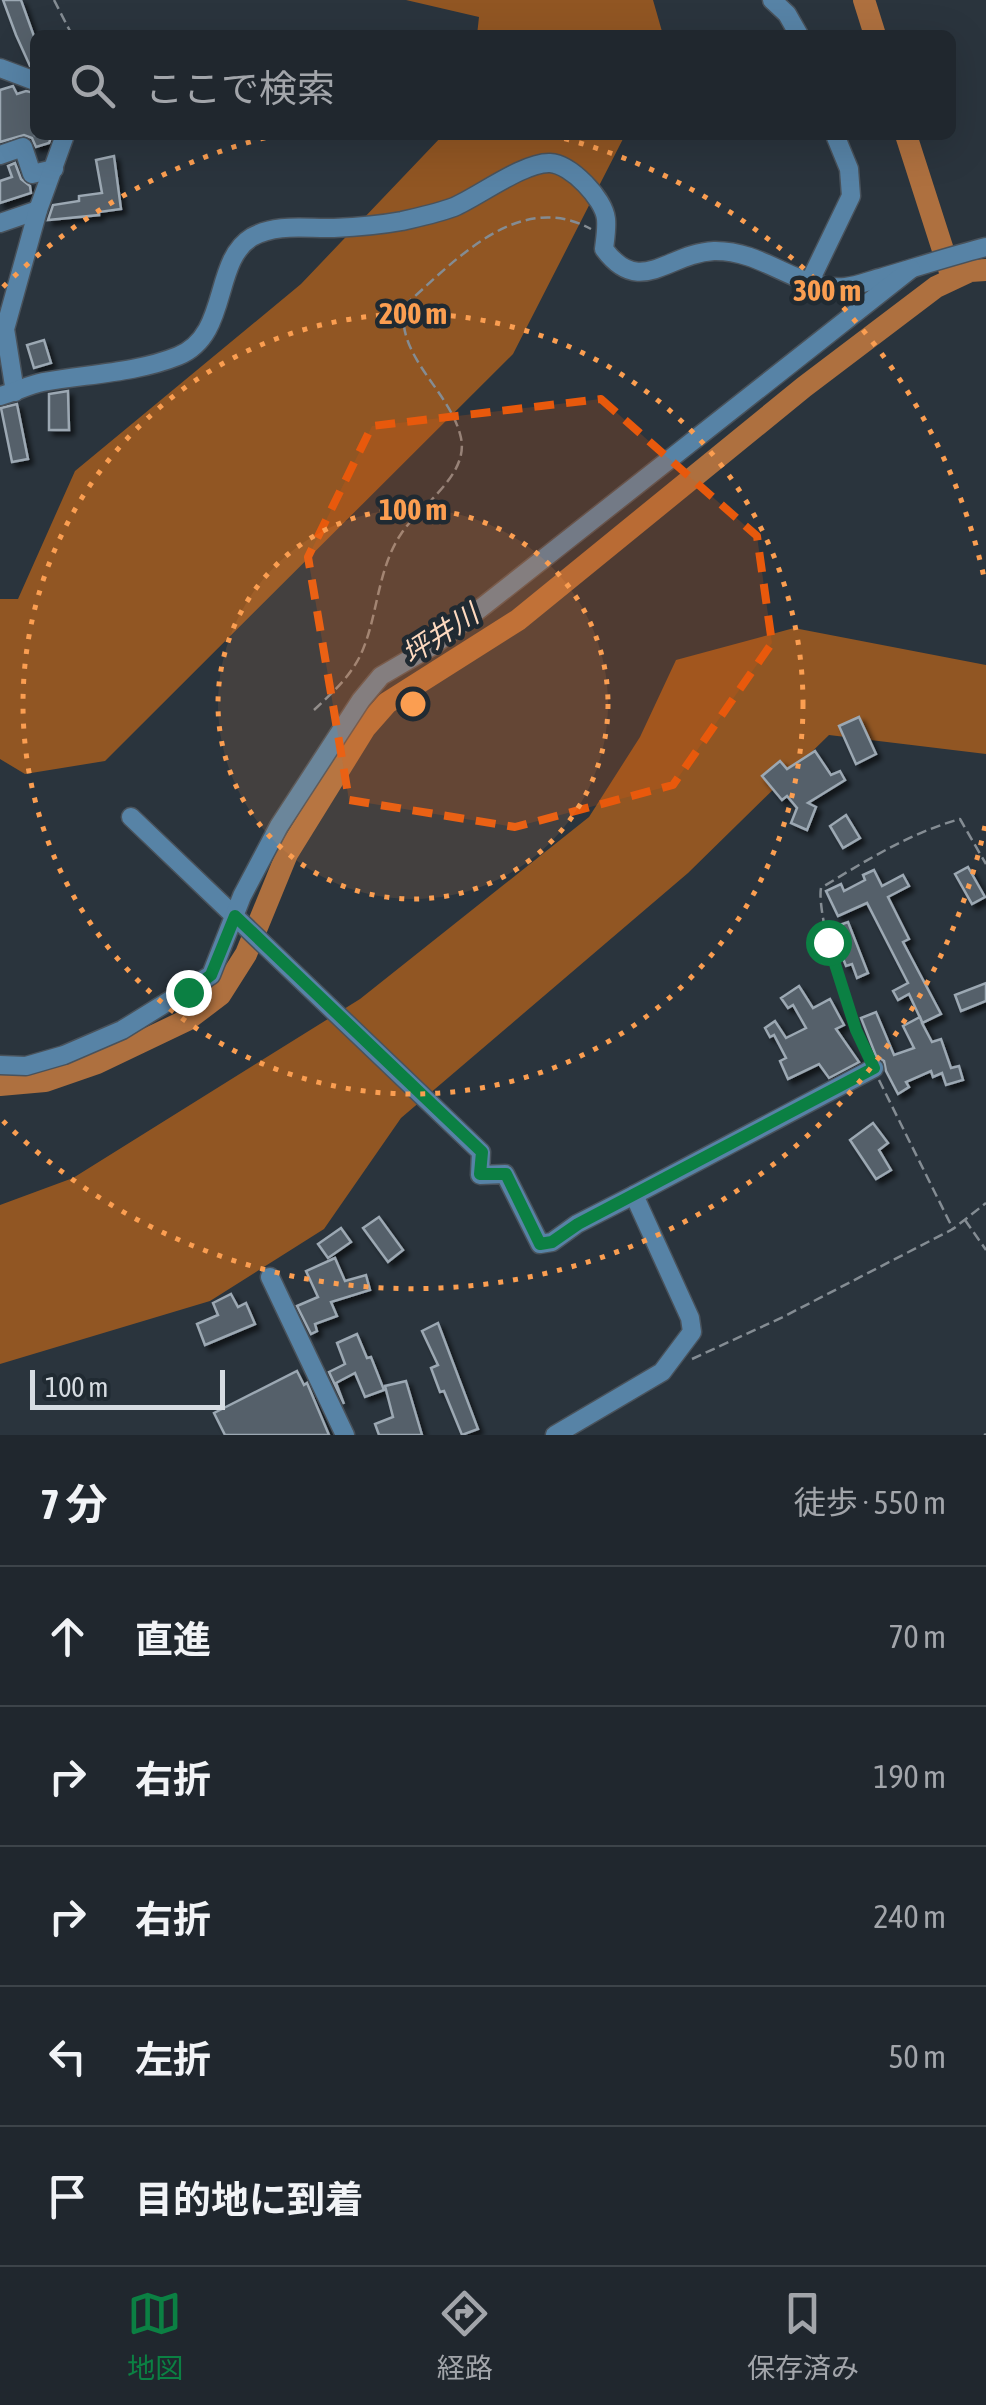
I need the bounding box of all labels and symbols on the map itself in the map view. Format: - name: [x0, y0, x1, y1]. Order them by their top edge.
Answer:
- text: 300 m: [793, 273, 861, 307]
- text: 200 m: [379, 296, 447, 330]
- text: 100 m: [379, 492, 447, 526]
- water label: 坪井川: [396, 596, 486, 670]
- centre of rings: [395, 686, 431, 722]
- route start: [806, 920, 852, 966]
- route end: [166, 970, 212, 1016]
- scale bar: [30, 1365, 225, 1410]

